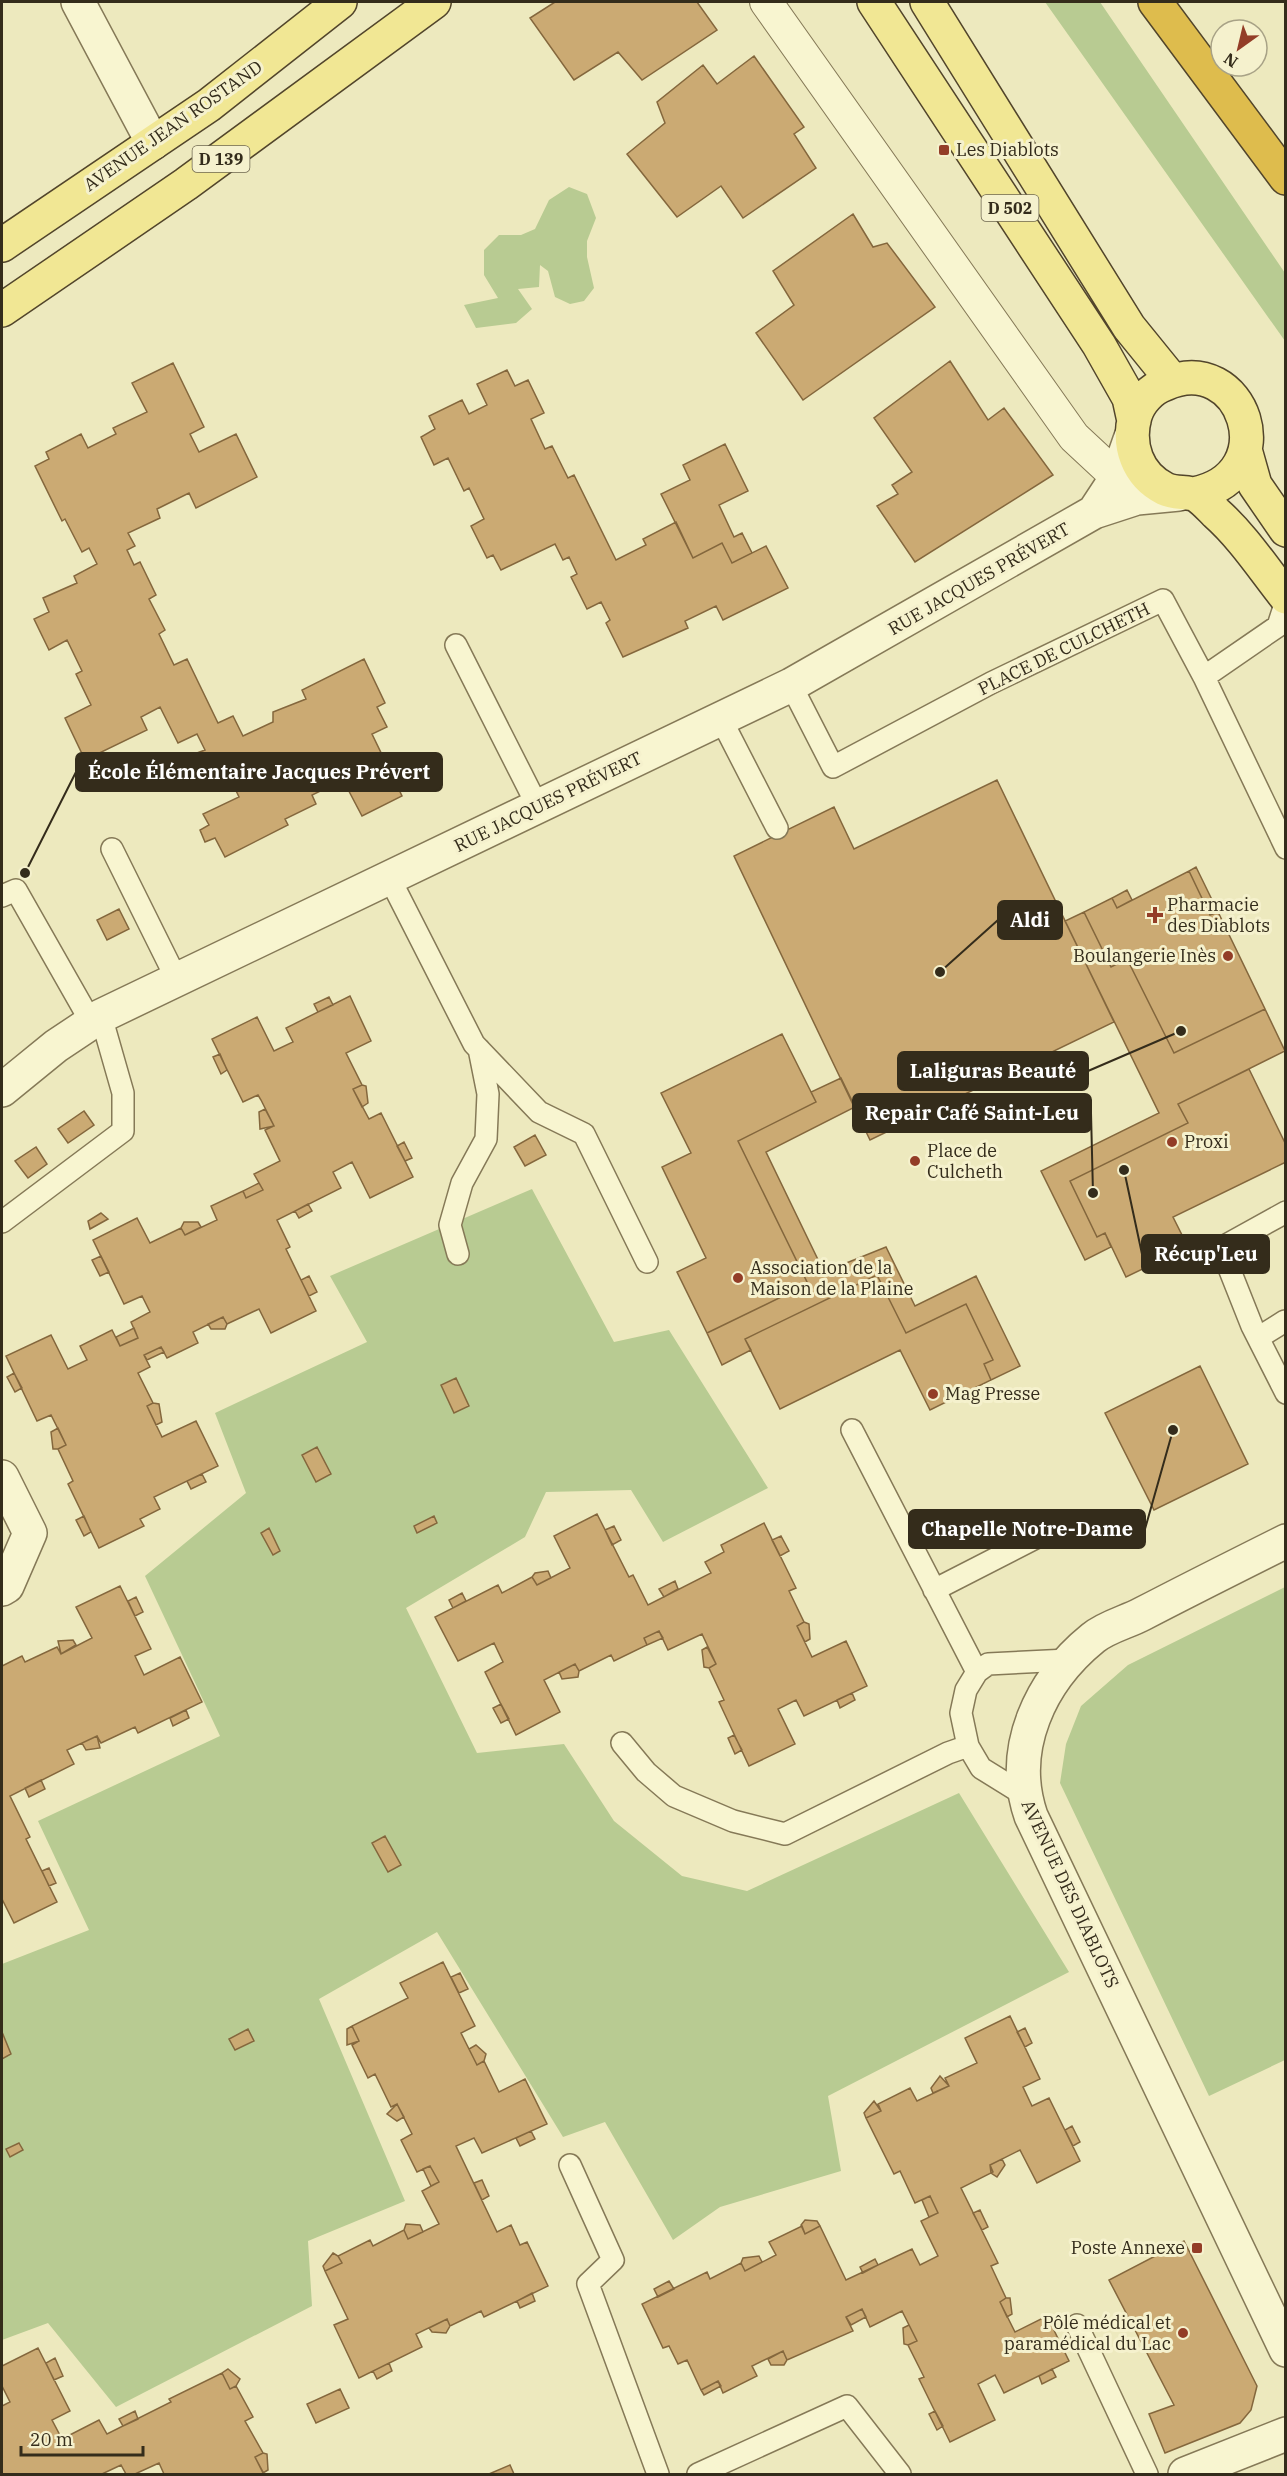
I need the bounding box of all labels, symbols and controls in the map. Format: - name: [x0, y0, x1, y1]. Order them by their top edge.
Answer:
- north arrow: [1209, 18, 1269, 78]
- text: N: [1220, 49, 1241, 72]
- street label: AVENUE JEAN ROSTAND: [79, 55, 267, 196]
- place label: Les Diablots: [956, 138, 1059, 161]
- marker: Les Diablots: [937, 143, 951, 157]
- road number: D 139: [192, 146, 250, 172]
- road number: D 502: [982, 195, 1038, 221]
- street label: RUE JACQUES PRÉVERT: [884, 517, 1074, 640]
- street label: PLACE DE CULCHETH: [974, 597, 1154, 700]
- street label: RUE JACQUES PRÉVERT: [450, 746, 646, 857]
- callout: École Élémentaire Jacques Prévert: [76, 753, 442, 791]
- text: École Élémentaire Jacques Prévert: [88, 758, 431, 785]
- place label: Pharmacie des Diablots: [1167, 893, 1270, 937]
- callout: Aldi: [998, 901, 1062, 939]
- text: Aldi: [1010, 906, 1050, 933]
- marker: Pharmacie des Diablots: [1148, 908, 1162, 922]
- place label: Boulangerie Inès: [1073, 944, 1216, 967]
- marker: Boulangerie Inès: [1221, 949, 1235, 963]
- callout: Laliguras Beauté: [898, 1052, 1088, 1090]
- text: Laliguras Beauté: [910, 1057, 1076, 1084]
- callout: Repair Café Saint-Leu: [853, 1094, 1091, 1132]
- text: Repair Café Saint-Leu: [865, 1099, 1079, 1126]
- place label: Proxi: [1184, 1130, 1229, 1153]
- marker: Proxi: [1165, 1135, 1179, 1149]
- place label: Place de Culcheth: [927, 1139, 1003, 1183]
- marker: Place de Culcheth: [908, 1154, 922, 1168]
- callout: Récup'Leu: [1142, 1235, 1269, 1273]
- text: Récup'Leu: [1154, 1240, 1258, 1267]
- place label: Association de la Maison de la Plaine: [750, 1256, 913, 1300]
- marker: Association de la Maison de la Plaine: [731, 1271, 745, 1285]
- place label: Mag Presse: [945, 1382, 1040, 1405]
- marker: Mag Presse: [926, 1387, 940, 1401]
- callout: Chapelle Notre-Dame: [909, 1510, 1145, 1548]
- text: Chapelle Notre-Dame: [921, 1515, 1133, 1542]
- street label: AVENUE DES DIABLOTS: [1017, 1796, 1124, 1992]
- place label: Poste Annexe: [1071, 2236, 1185, 2259]
- marker: Poste Annexe: [1190, 2241, 1204, 2255]
- place label: Pôle médical et paramédical du Lac: [1004, 2311, 1171, 2355]
- marker: Pôle médical et paramédical du Lac: [1176, 2326, 1190, 2340]
- scale bar: [21, 2419, 142, 2457]
- text: 20 m: [30, 2428, 73, 2451]

